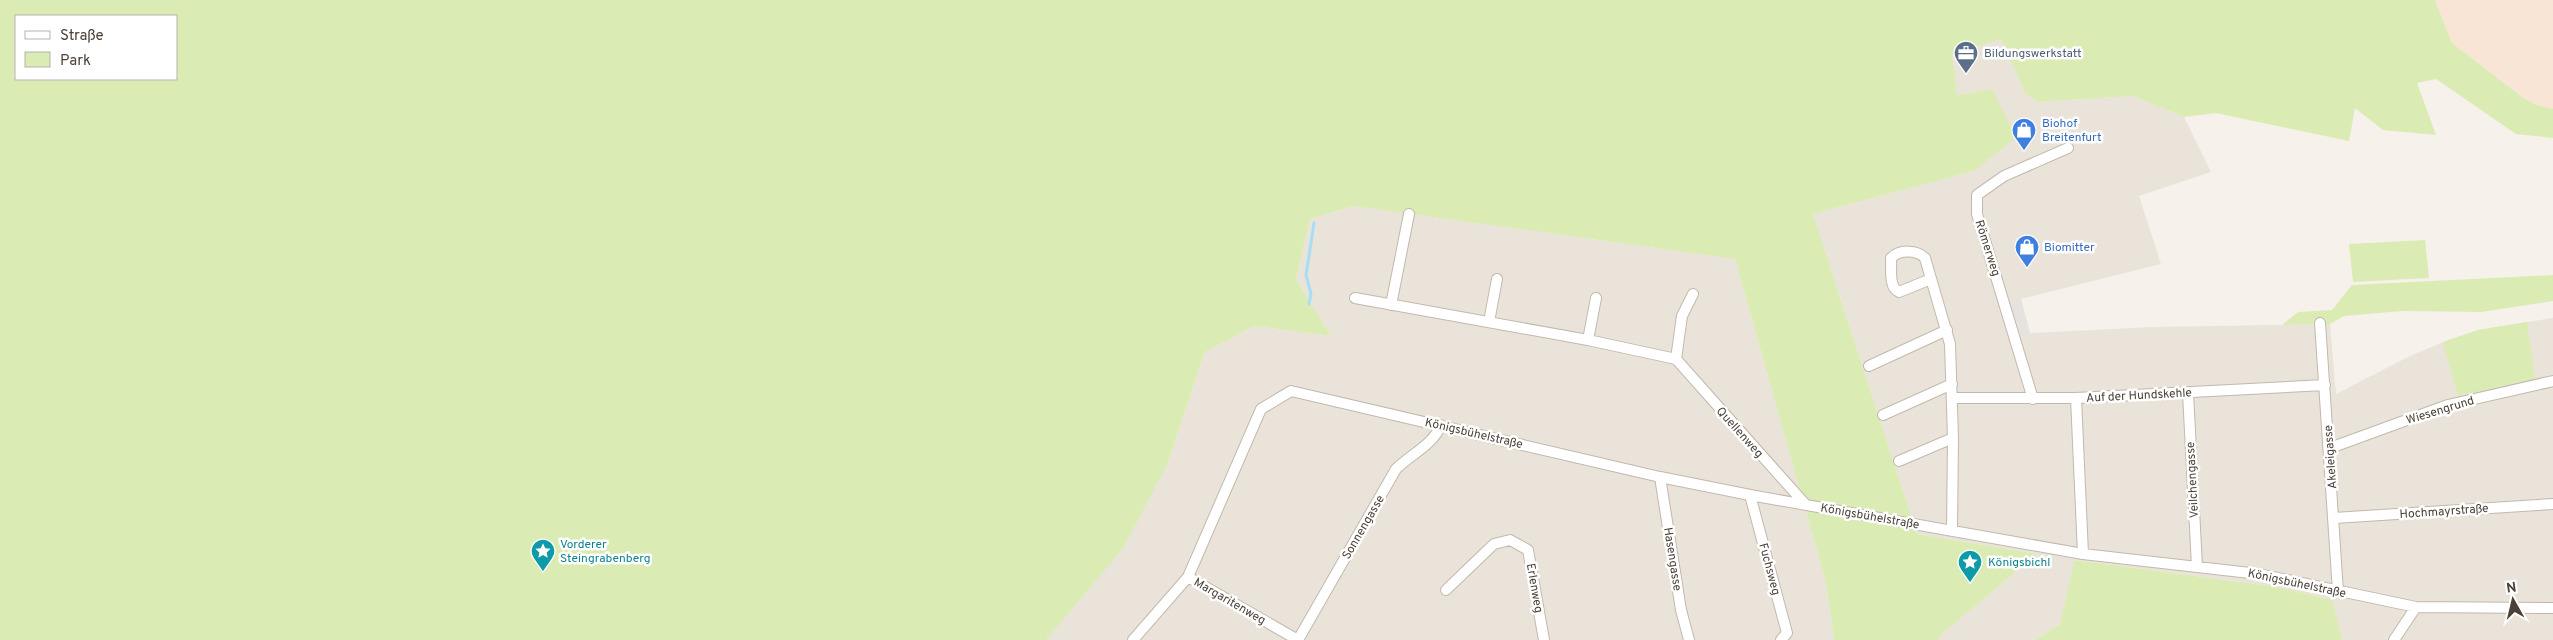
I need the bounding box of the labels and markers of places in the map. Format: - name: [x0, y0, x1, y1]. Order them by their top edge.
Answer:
- office icon: Bildungswerkstatt: [1953, 40, 1979, 74]
- place label: Bildungswerkstatt: [1984, 46, 2082, 62]
- place label: Biohof Breitenfurt: [2042, 116, 2101, 146]
- shop icon: Biohof Breitenfurt: [2011, 117, 2037, 151]
- shop icon: Biomitter: [2014, 234, 2040, 268]
- place label: Biomitter: [2044, 240, 2095, 256]
- place label: Vorderer Steingrabenberg: [560, 537, 650, 567]
- place icon: Vorderer Steingrabenberg: [530, 538, 556, 572]
- place icon: Königsbichl: [1957, 549, 1983, 583]
- place label: Königsbichl: [1988, 555, 2050, 571]

